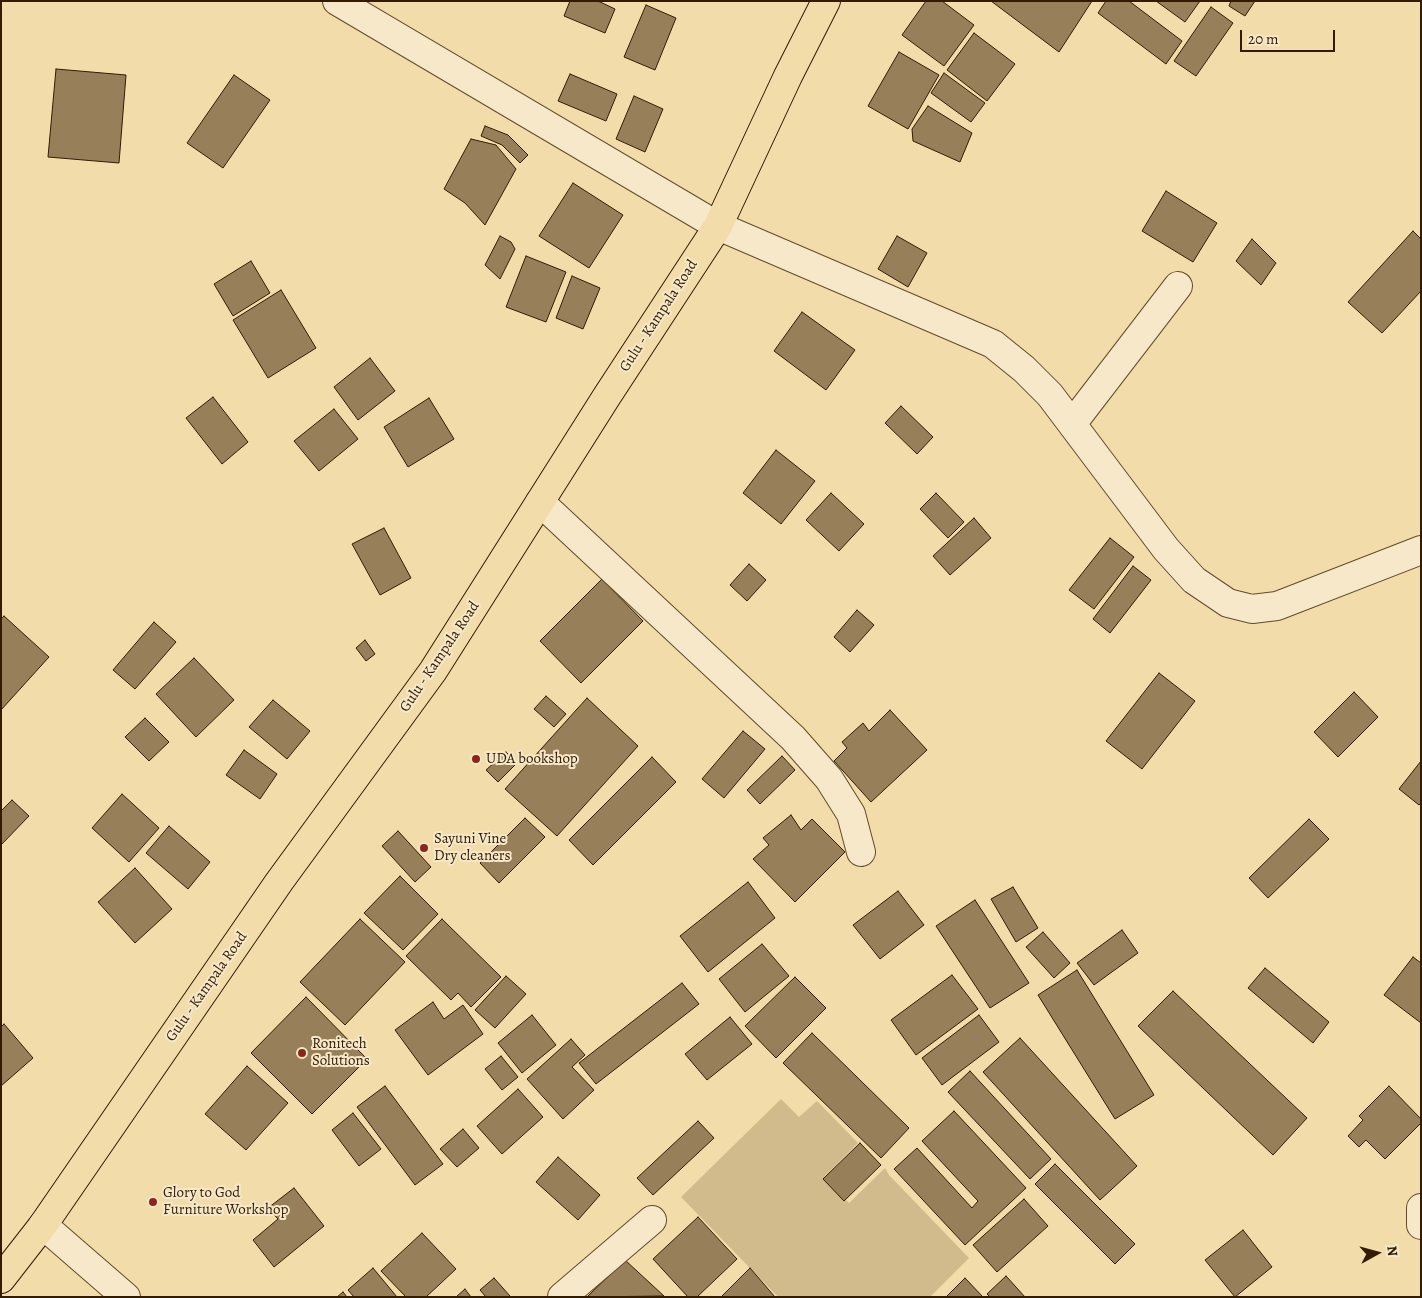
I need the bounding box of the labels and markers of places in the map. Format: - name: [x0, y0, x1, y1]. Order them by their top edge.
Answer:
- place label: UDA bookshop: [486, 750, 578, 768]
- marker: UDA bookshop: [470, 753, 482, 765]
- place label: Sayuni Vine Dry cleaners: [434, 830, 511, 865]
- marker: Sayuni Vine Dry cleaners: [418, 842, 430, 854]
- place label: Ronitech Solutions: [312, 1035, 370, 1070]
- marker: Ronitech Solutions: [296, 1047, 308, 1059]
- place label: Glory to God Furniture Workshop: [163, 1184, 288, 1219]
- marker: Glory to God Furniture Workshop: [147, 1196, 159, 1208]

